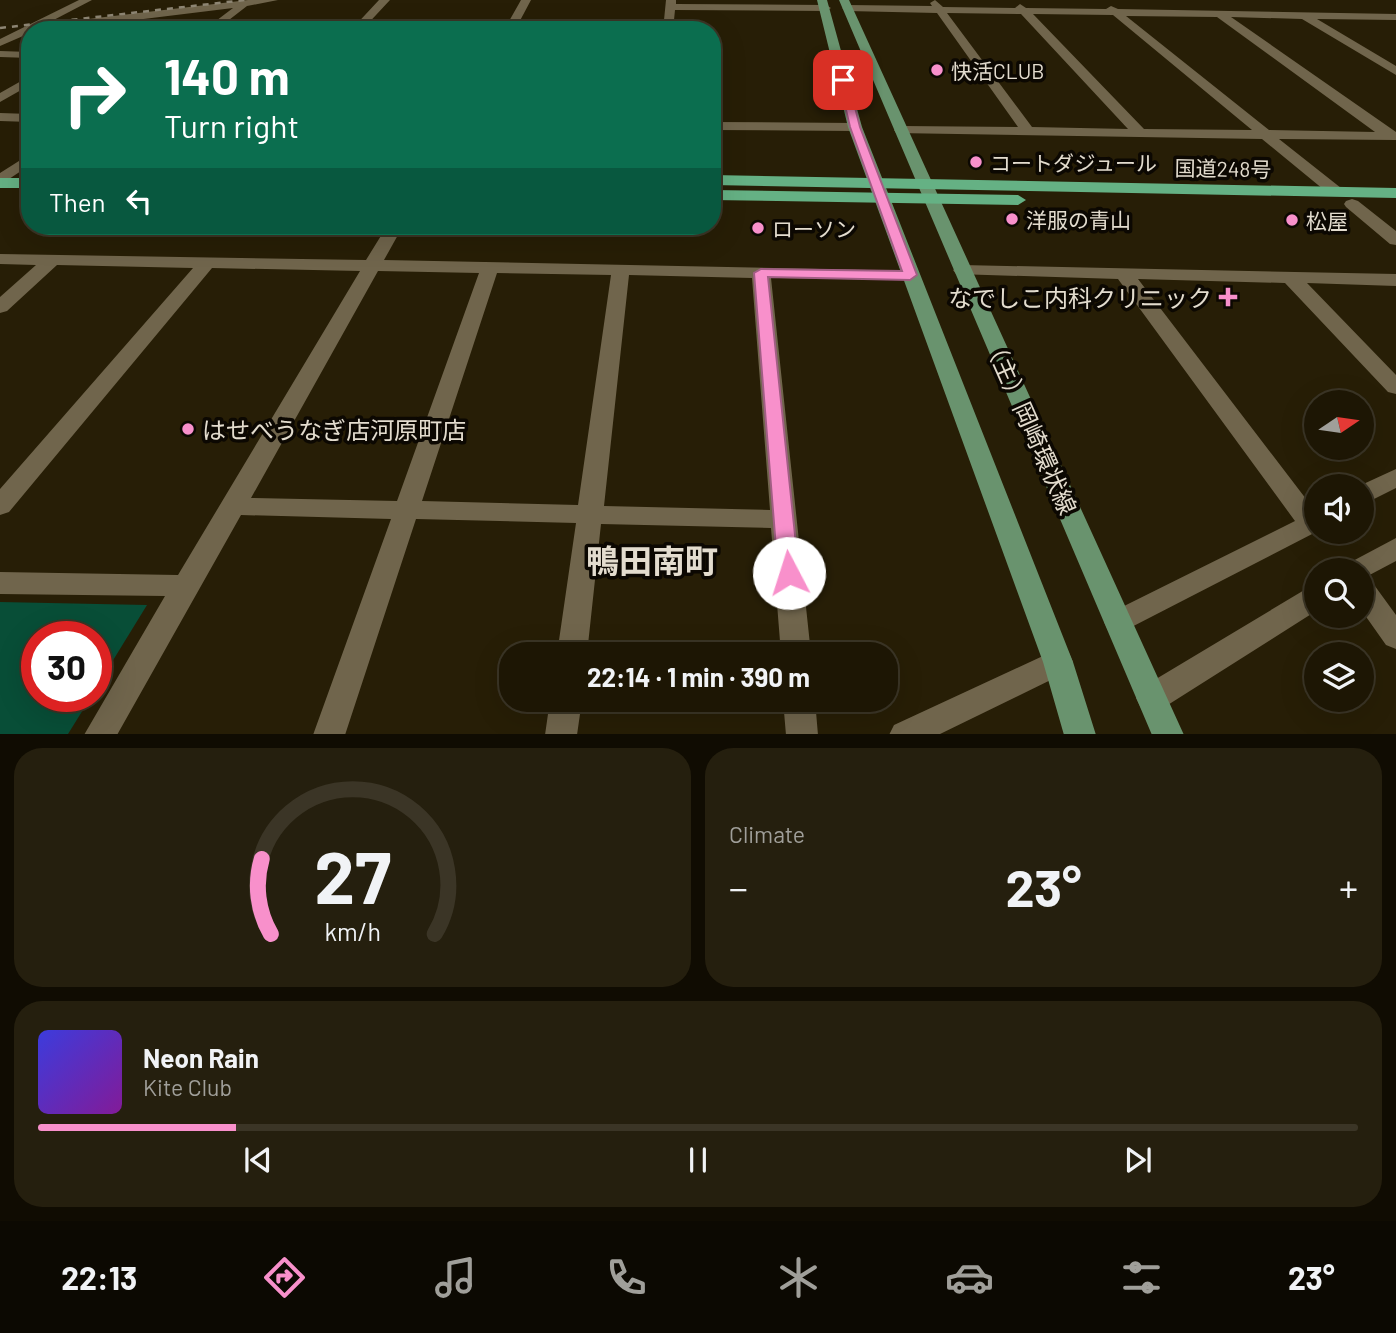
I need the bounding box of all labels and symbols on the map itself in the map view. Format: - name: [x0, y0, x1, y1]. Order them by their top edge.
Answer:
- pin: [813, 50, 873, 110]
- place label: 快活CLUB: [951, 58, 1044, 83]
- marker: 快活CLUB: [929, 62, 945, 78]
- place label: コートダジュール: [990, 150, 1157, 175]
- marker: コートダジュール: [968, 154, 984, 170]
- street label: 国道248号: [1174, 155, 1272, 181]
- place label: 洋服の青山: [1026, 207, 1131, 232]
- place label: 松屋: [1306, 208, 1348, 233]
- marker: 洋服の青山: [1004, 211, 1020, 227]
- marker: 松屋: [1284, 212, 1300, 228]
- place label: ローソン: [772, 216, 856, 241]
- marker: ローソン: [750, 220, 766, 236]
- place label: なでしこ内科クリニック: [948, 283, 1212, 312]
- marker: なでしこ内科クリニック: [1218, 287, 1238, 307]
- street label: （主）岡崎環状線: [979, 331, 1083, 519]
- north arrow: [1304, 390, 1374, 460]
- place label: はせべうなぎ店河原町店: [202, 415, 466, 444]
- marker: はせべうなぎ店河原町店: [180, 421, 196, 437]
- position arrow: [752, 536, 826, 610]
- district label: 鴨田南町: [586, 540, 718, 580]
- speed limit sign: 30: [21, 621, 112, 712]

